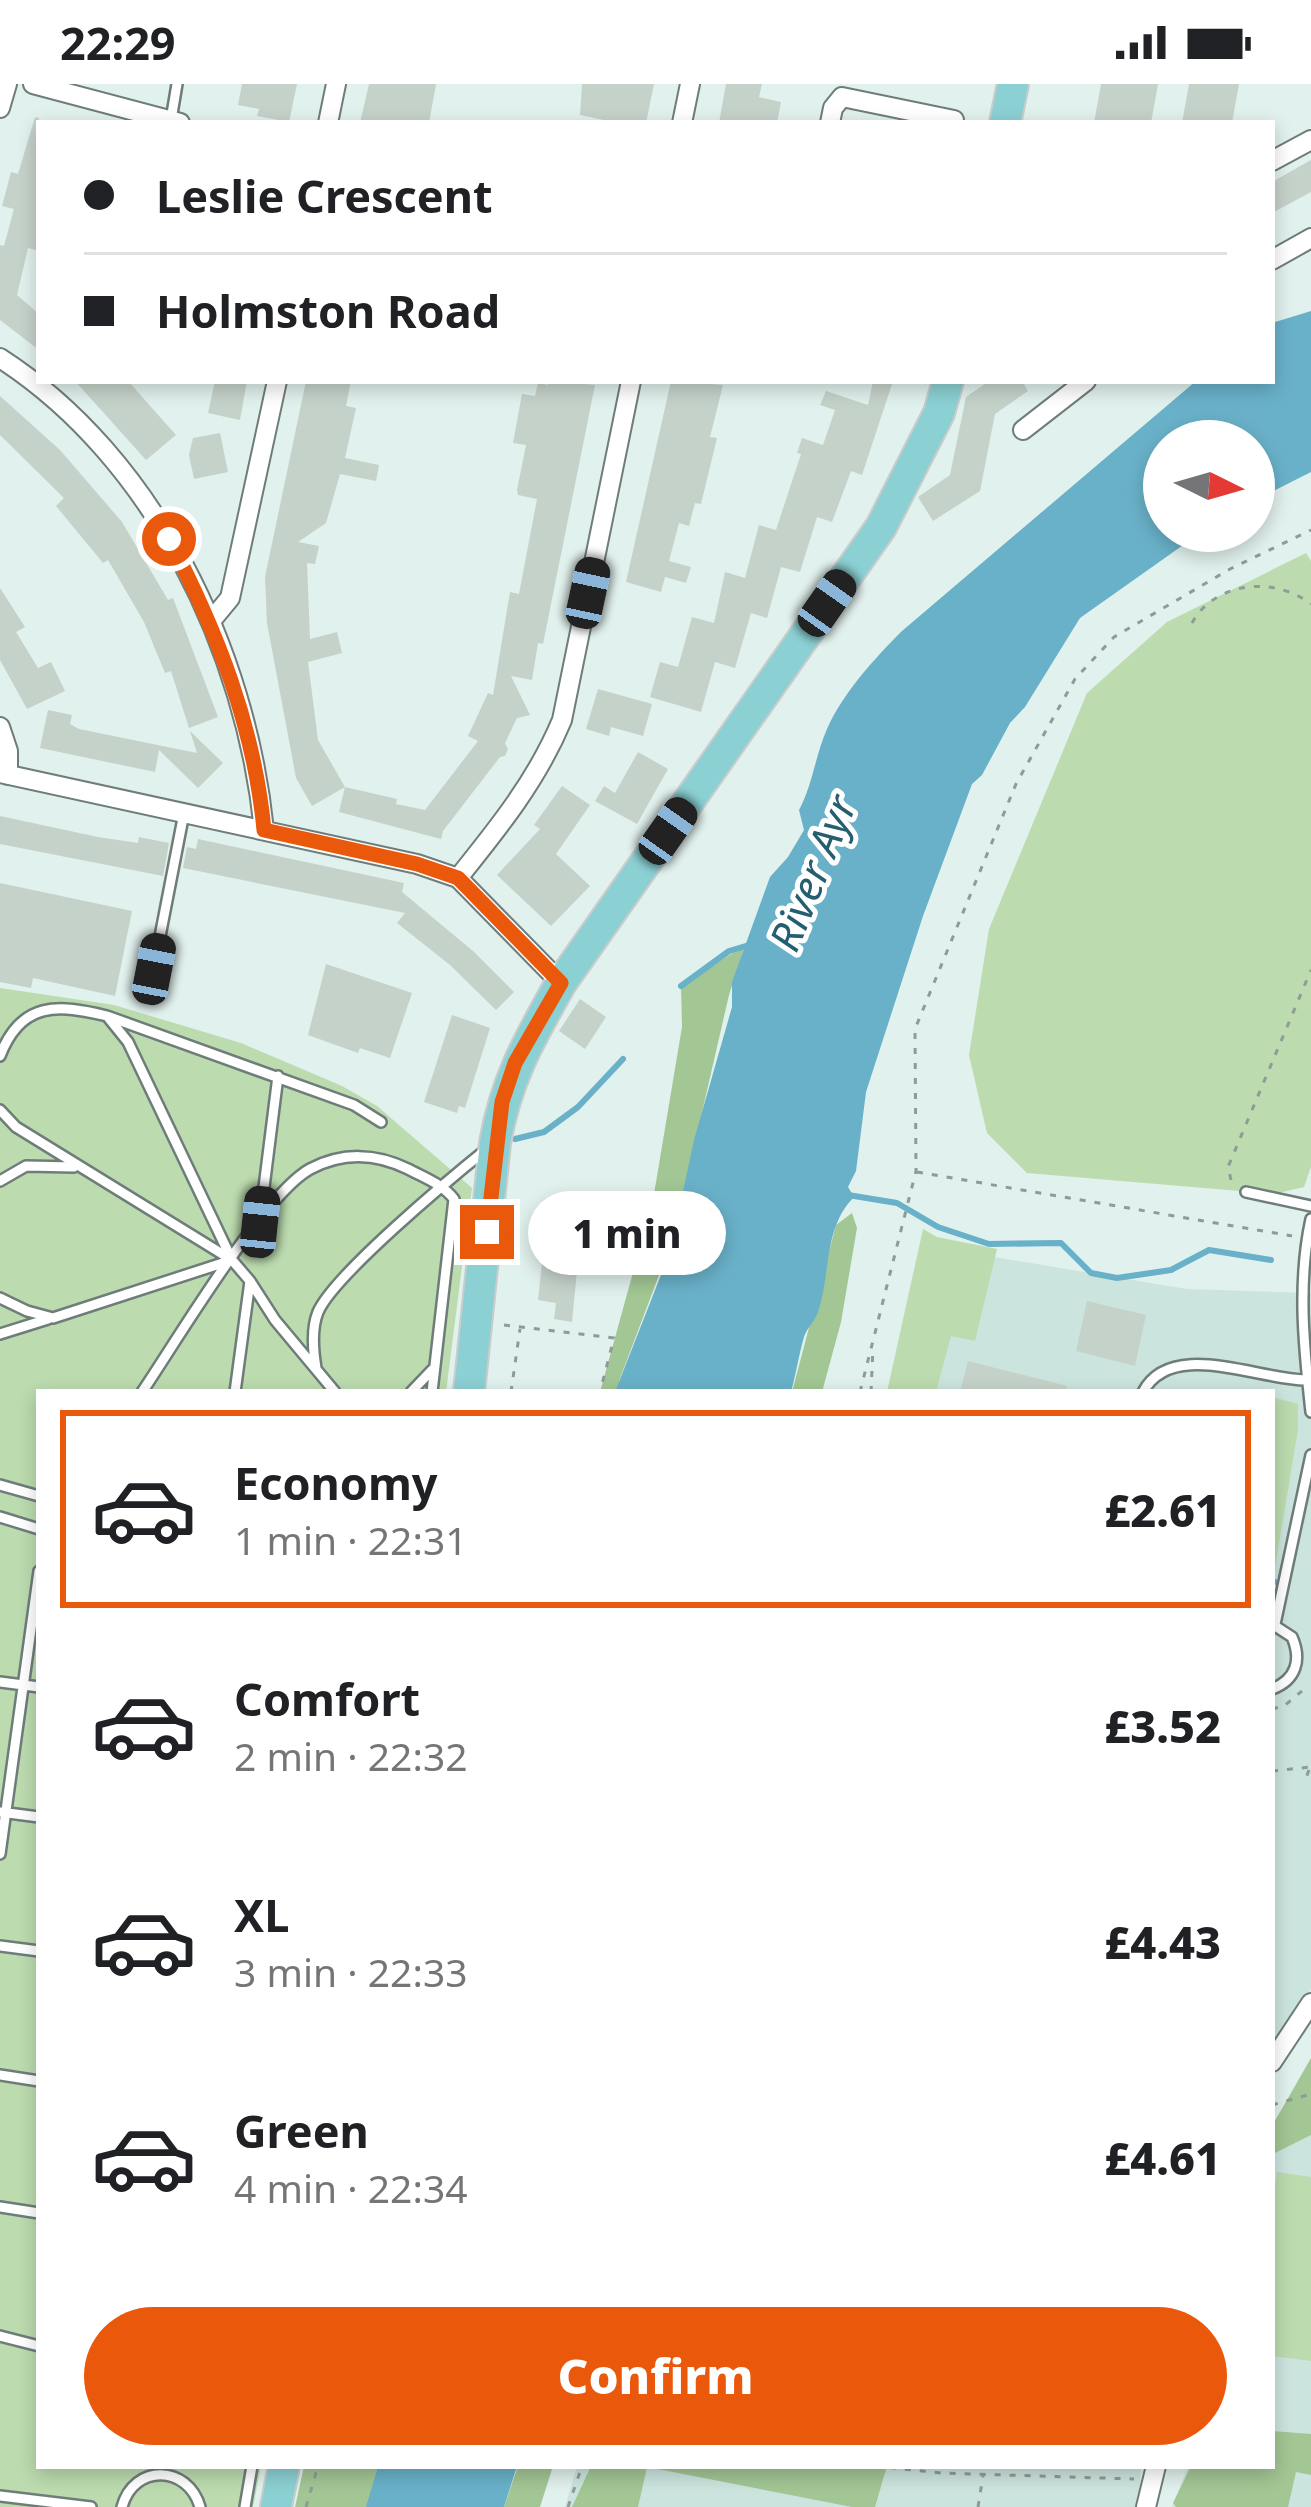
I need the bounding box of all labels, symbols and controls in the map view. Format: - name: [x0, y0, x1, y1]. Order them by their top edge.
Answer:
- text: 22:29: [60, 12, 176, 73]
- text: Leslie Crescent: [156, 165, 492, 226]
- text: Holmston Road: [156, 280, 500, 341]
- north arrow: [1143, 420, 1275, 552]
- map controls: [1143, 420, 1275, 552]
- route start: [142, 512, 196, 566]
- car: [563, 554, 613, 632]
- car: [792, 563, 862, 643]
- water label: River Ayr: [755, 784, 869, 959]
- car: [633, 791, 703, 871]
- car: [129, 930, 179, 1008]
- car: [238, 1184, 282, 1260]
- callout: 1 min: [529, 1190, 727, 1274]
- route end: [460, 1205, 514, 1259]
- text: 1 min: [573, 1206, 681, 1259]
- text: Economy: [234, 1452, 438, 1513]
- icon: car: [90, 1455, 198, 1563]
- text: £2.61: [1104, 1479, 1221, 1540]
- text: 1 min · 22:31: [234, 1513, 468, 1566]
- text: Comfort: [234, 1668, 420, 1729]
- icon: car: [90, 1671, 198, 1779]
- text: £3.52: [1104, 1695, 1221, 1756]
- text: 2 min · 22:32: [234, 1729, 468, 1782]
- text: XL: [234, 1884, 289, 1945]
- icon: car: [90, 1887, 198, 1995]
- text: £4.43: [1104, 1911, 1221, 1972]
- text: 3 min · 22:33: [234, 1945, 468, 1998]
- text: Green: [234, 2100, 369, 2161]
- icon: car: [90, 2103, 198, 2211]
- text: £4.61: [1104, 2127, 1221, 2188]
- text: 4 min · 22:34: [234, 2161, 468, 2214]
- button: Confirm: [84, 2307, 1227, 2445]

